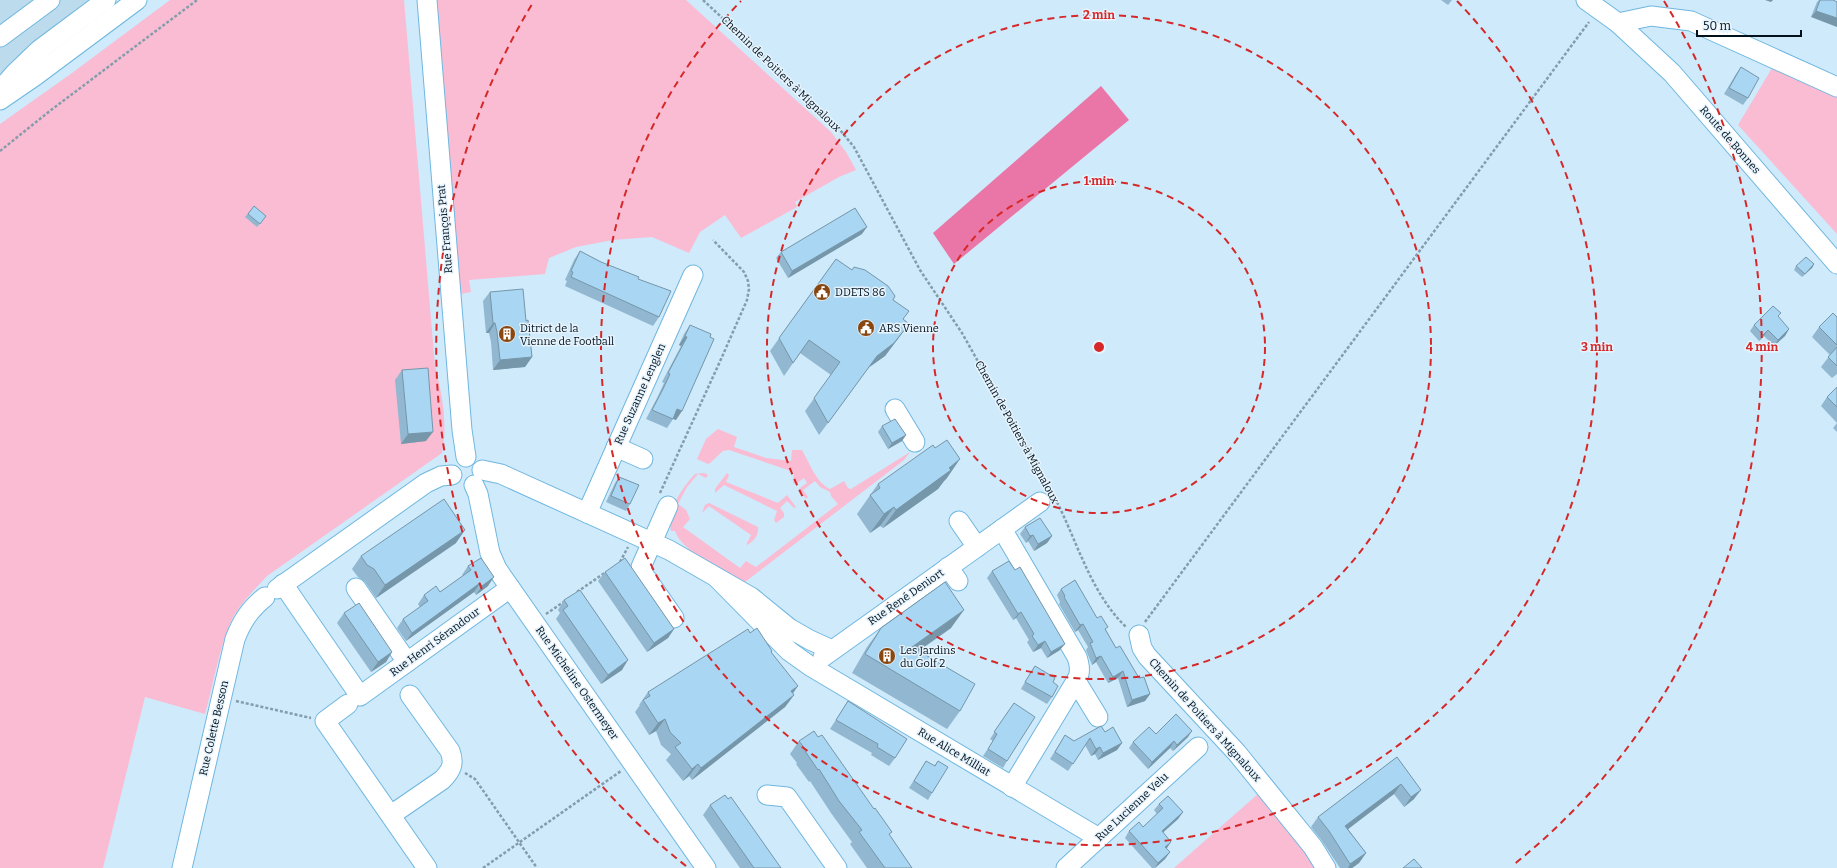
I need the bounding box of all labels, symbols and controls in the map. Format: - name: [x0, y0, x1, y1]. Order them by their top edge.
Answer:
- text: 2 min: [1083, 8, 1115, 22]
- scale bar: [1697, 12, 1801, 38]
- street label: Chemin de Poitiers à Mignaloux: [718, 13, 844, 135]
- text: 50 m: [1703, 19, 1732, 33]
- street label: Route de Bonnes: [1697, 103, 1763, 177]
- text: 1 min: [1084, 174, 1114, 188]
- street label: Rue François Prat: [435, 184, 455, 274]
- public building icon: DDETS 86: [812, 282, 832, 302]
- place label: DDETS 86: [835, 286, 885, 299]
- public building icon: ARS Vienne: [856, 318, 876, 338]
- place label: Ditrict de la Vienne de Football: [520, 322, 614, 348]
- place label: ARS Vienne: [879, 322, 939, 335]
- building icon: Ditrict de la Vienne de Football: [497, 324, 517, 344]
- centre of rings: [1092, 340, 1106, 354]
- text: 3 min: [1581, 340, 1613, 354]
- text: 4 min: [1746, 340, 1778, 354]
- street label: Rue Suzanne Lenglen: [612, 341, 668, 447]
- street label: Chemin de Poitiers à Mignaloux: [972, 358, 1062, 506]
- street label: Rue René Deniort: [866, 566, 946, 628]
- street label: Rue Henri Sérandour: [387, 605, 483, 679]
- street label: Rue Micheline Ostermeyer: [533, 624, 621, 742]
- place label: Les Jardins du Golf 2: [900, 644, 955, 670]
- building icon: Les Jardins du Golf 2: [877, 646, 897, 666]
- street label: Chemin de Poitiers à Mignaloux: [1146, 656, 1264, 784]
- street label: Rue Colette Besson: [197, 679, 231, 777]
- street label: Rue Alice Milliat: [915, 725, 993, 779]
- street label: Rue Lucienne Velu: [1093, 770, 1171, 844]

